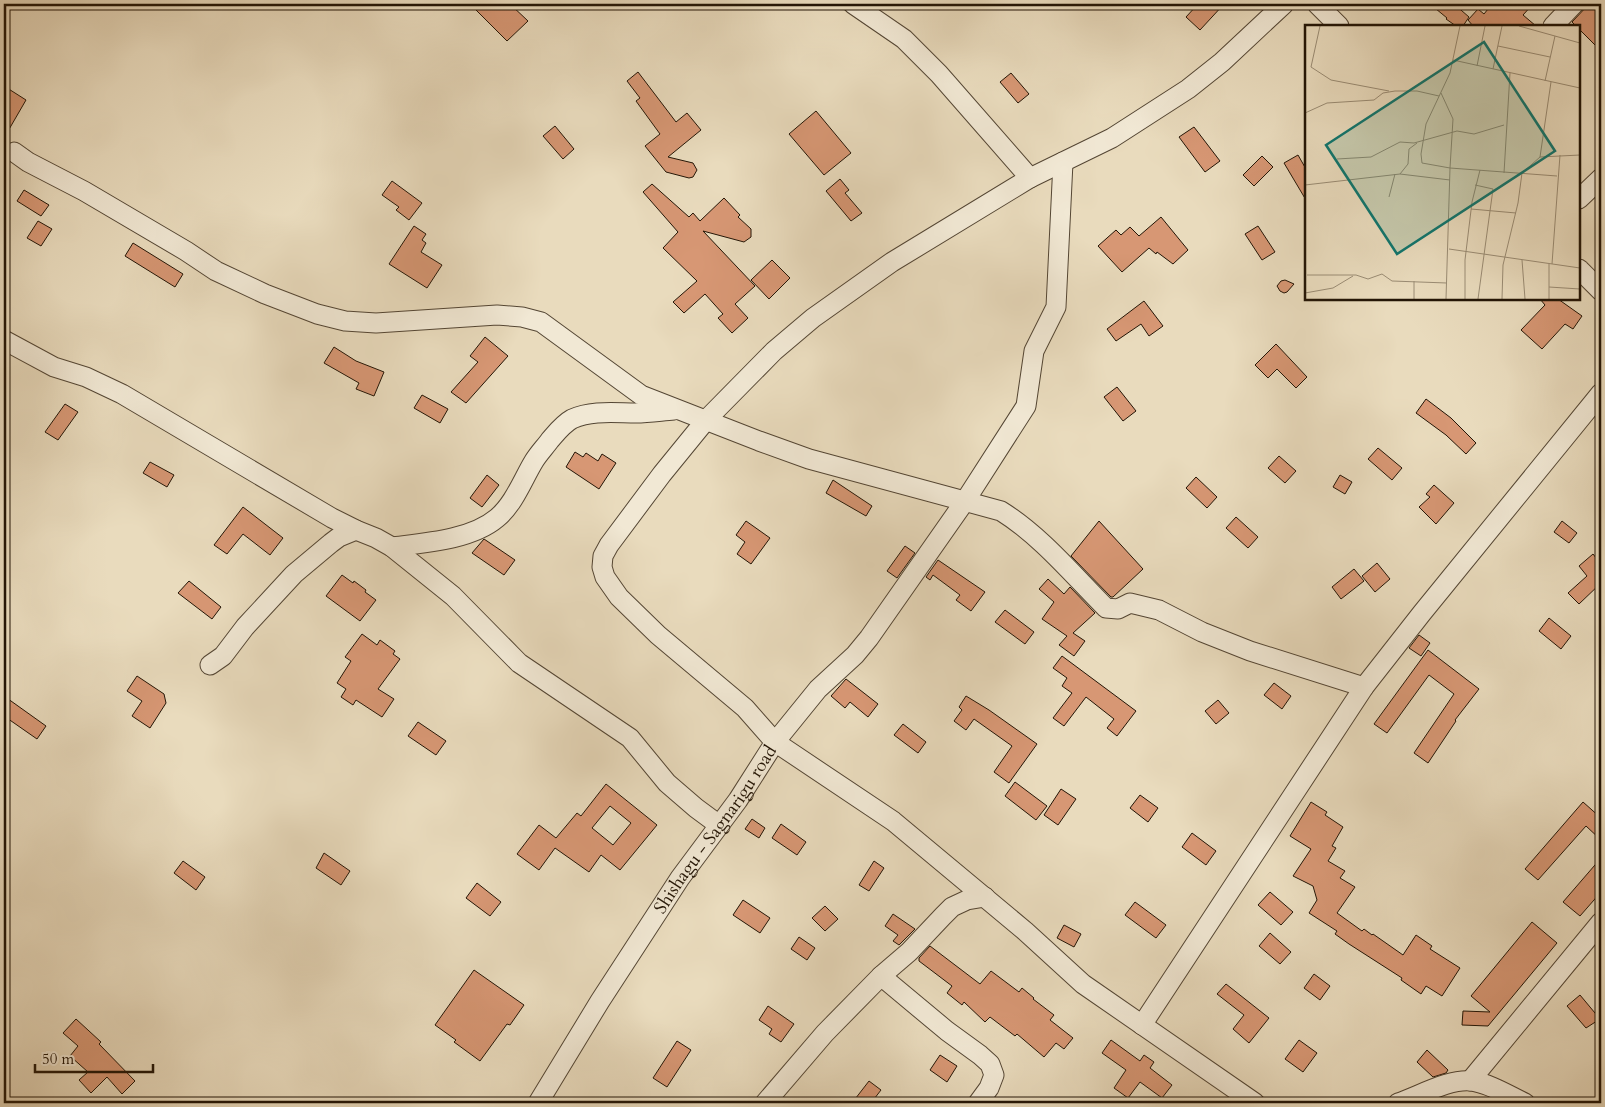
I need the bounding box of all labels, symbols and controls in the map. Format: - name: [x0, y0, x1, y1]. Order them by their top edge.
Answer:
- inset map: [1305, 25, 1580, 300]
- street label: Shishagu - Sagnarigu road: [648, 740, 783, 919]
- scale bar: [35, 1042, 152, 1074]
- text: 50 m: [42, 1049, 74, 1069]

